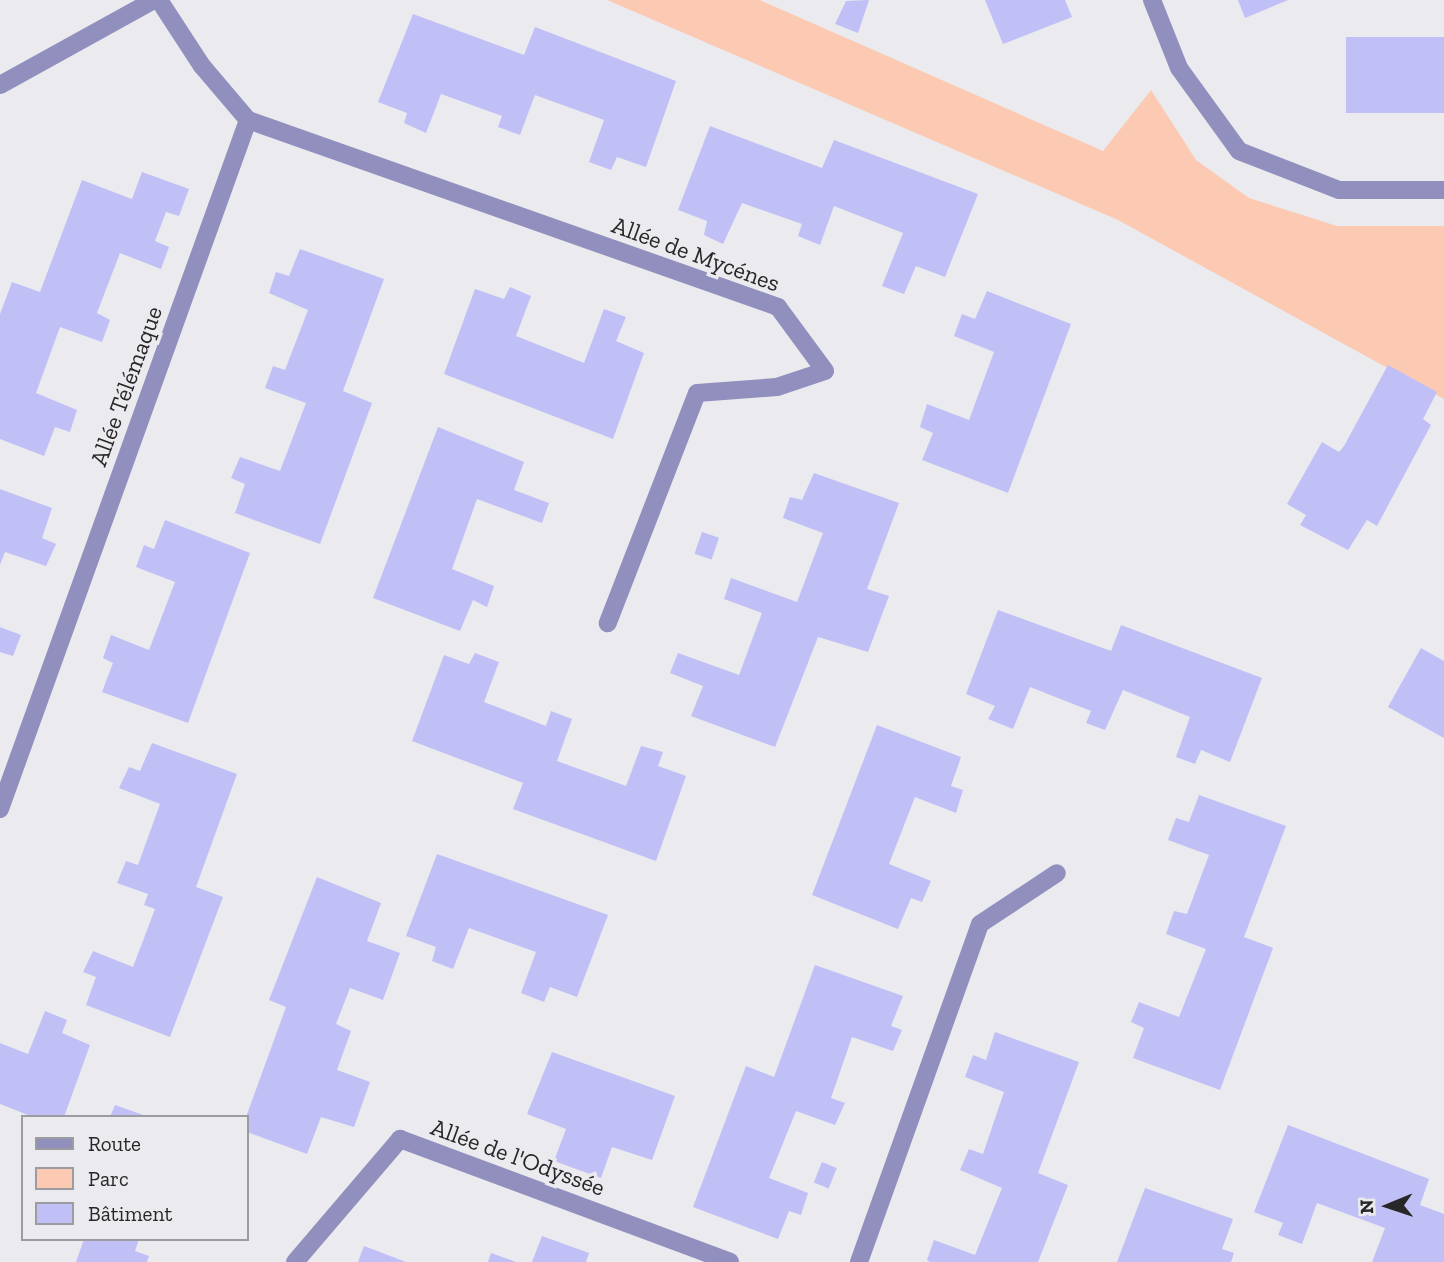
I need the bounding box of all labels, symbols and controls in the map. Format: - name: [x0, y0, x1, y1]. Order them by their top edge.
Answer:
- street label: Allée de Mycénes: [608, 210, 784, 298]
- street label: Allée Télémaque: [84, 302, 168, 470]
- street label: Allée de l'Odyssée: [427, 1112, 609, 1202]
- legend: [21, 1115, 248, 1241]
- text: Route: [88, 1131, 141, 1156]
- text: Parc: [88, 1166, 129, 1191]
- north arrow: [1353, 1171, 1423, 1241]
- text: N: [1355, 1199, 1378, 1214]
- text: Bâtiment: [88, 1201, 172, 1226]

